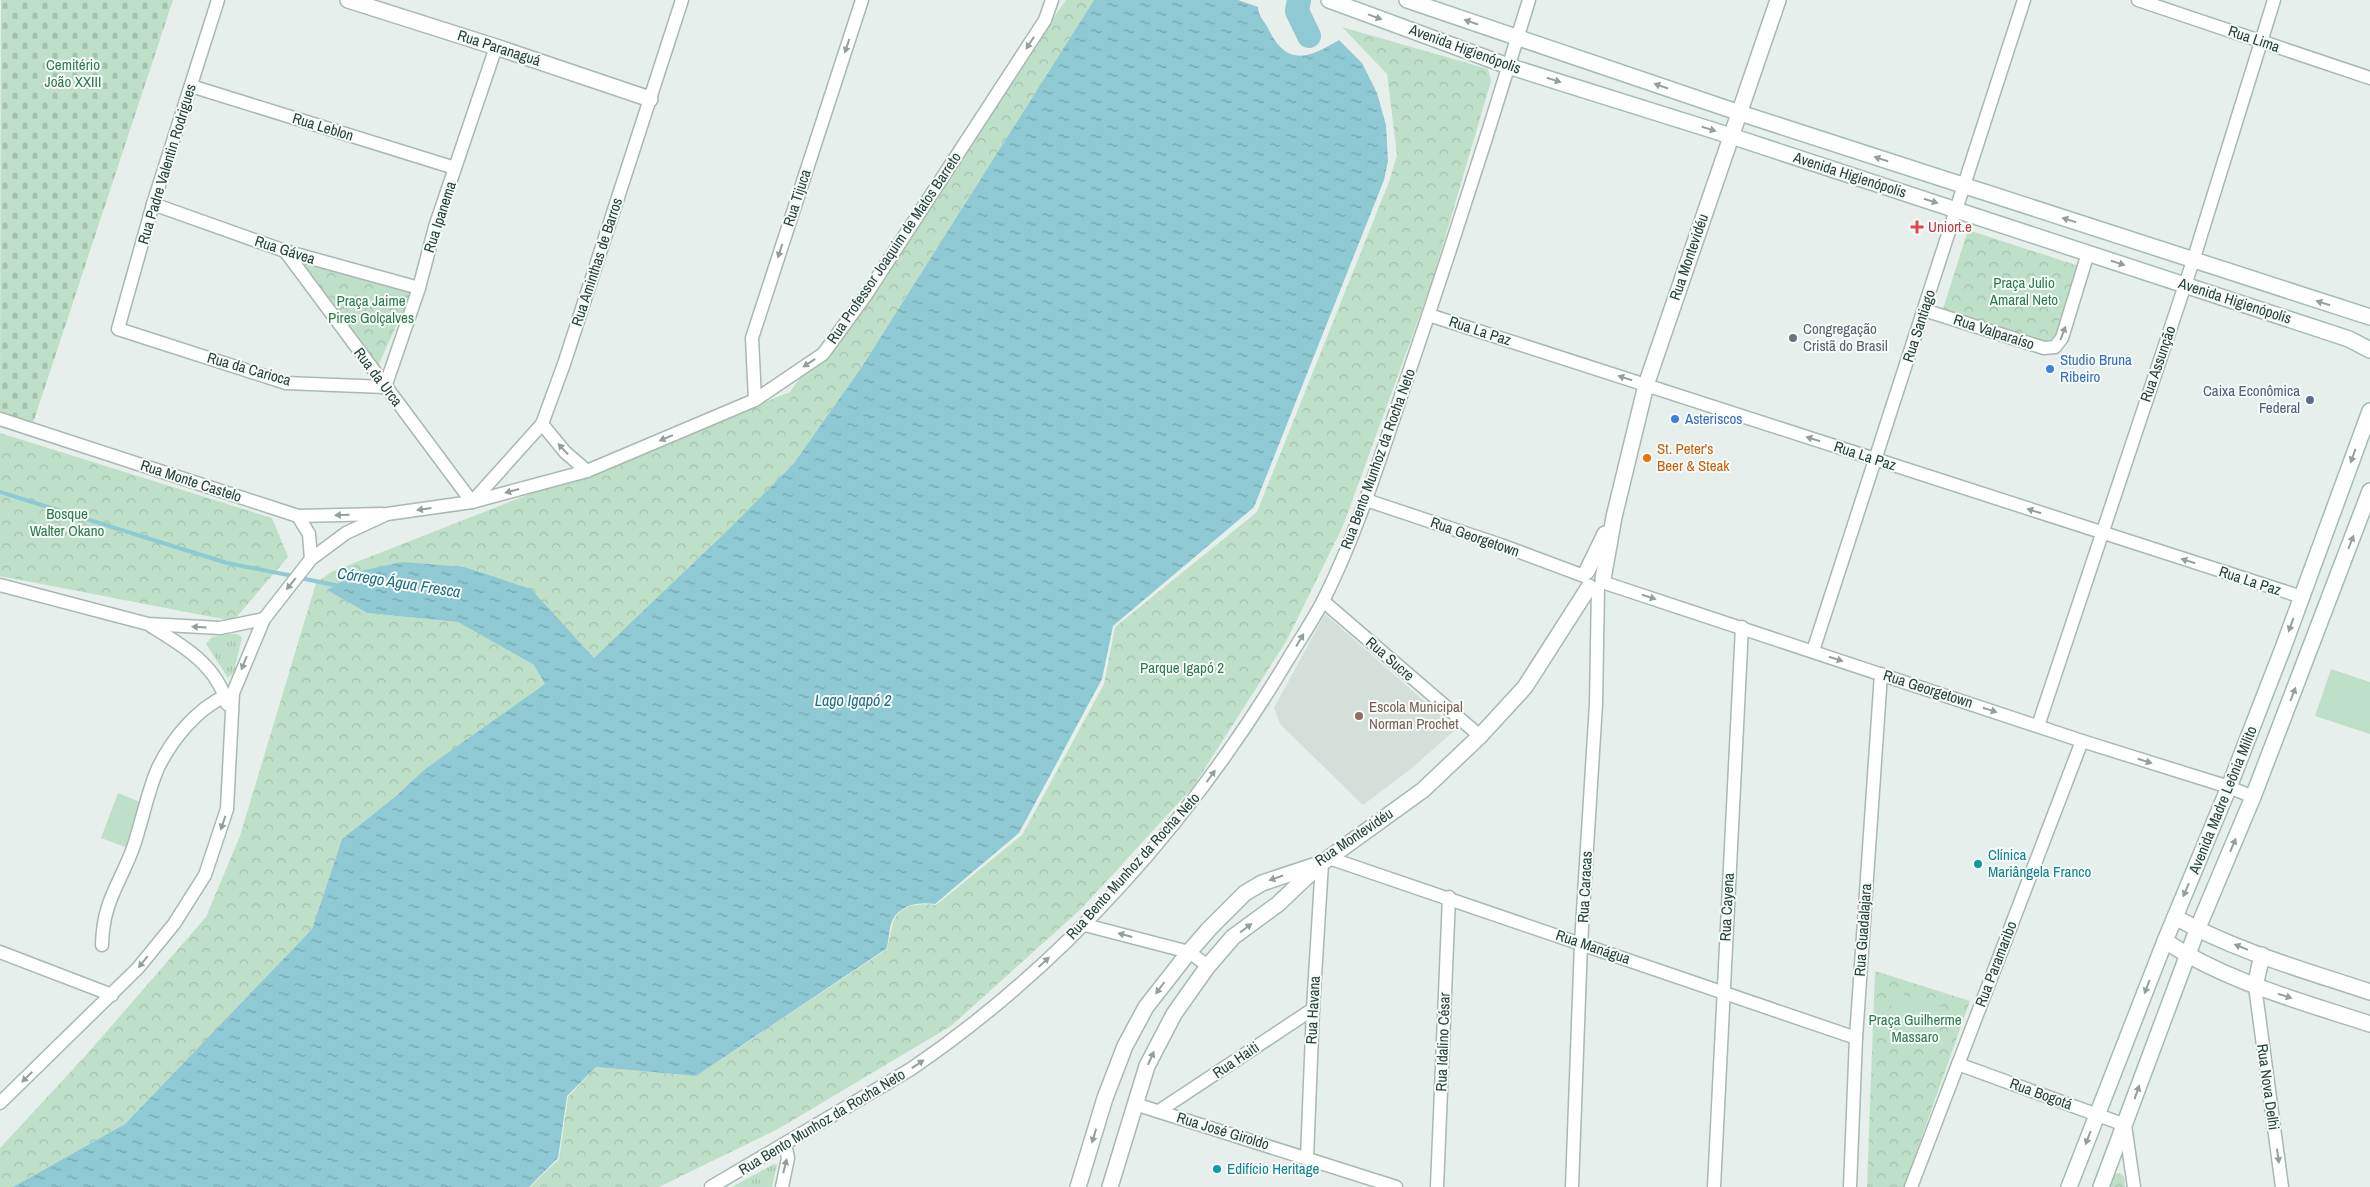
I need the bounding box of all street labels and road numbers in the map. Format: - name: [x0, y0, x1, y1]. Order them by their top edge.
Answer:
- street label: Avenida Higienópolis: [1405, 18, 1524, 78]
- street label: Rua Lima: [2226, 20, 2283, 57]
- street label: Rua Paranaguá: [455, 24, 544, 71]
- street label: Rua Padre Valentin Rodrigues: [132, 81, 201, 247]
- street label: Rua Leblon: [290, 107, 356, 146]
- street label: Avenida Higienópolis: [1790, 146, 1909, 203]
- street label: Rua Professor Joaquim de Matos Barreto: [821, 148, 966, 348]
- street label: Rua Tijuca: [777, 166, 816, 229]
- street label: Rua Ipanema: [418, 178, 461, 255]
- street label: Rua Aminthas de Barros: [566, 195, 627, 329]
- street label: Rua Montevidéu: [1664, 211, 1713, 303]
- street label: Rua Gávea: [252, 230, 318, 269]
- street label: Avenida Higienópolis: [2175, 272, 2294, 329]
- street label: Rua Santiago: [1897, 287, 1940, 365]
- street label: Rua Valparaíso: [1951, 309, 2037, 355]
- street label: Rua La Paz: [1446, 311, 1514, 350]
- street label: Rua Assunção: [2135, 323, 2180, 405]
- street label: Rua da Urca: [349, 343, 408, 411]
- street label: Rua da Carioca: [205, 347, 294, 391]
- street label: Rua Bento Munhoz da Rocha Neto: [1335, 365, 1420, 552]
- street label: Rua La Paz: [1831, 436, 1899, 475]
- street label: Rua Monte Castelo: [138, 454, 245, 507]
- street label: Rua Georgetown: [1428, 511, 1523, 562]
- street label: Rua La Paz: [2216, 561, 2284, 600]
- street label: Rua Sucre: [1362, 632, 1419, 686]
- street label: Rua Georgetown: [1881, 664, 1976, 713]
- street label: Avenida Madre Leônia Milito: [2183, 723, 2262, 878]
- street label: Rua Bento Munhoz da Rocha Neto: [1061, 788, 1204, 944]
- street label: Rua Montevidéu: [1310, 803, 1397, 871]
- street label: Rua Caracas: [1572, 851, 1597, 923]
- street label: Rua Cayena: [1714, 872, 1739, 942]
- street label: Rua Guadalajara: [1849, 883, 1876, 977]
- street label: Rua Paramaribo: [1970, 918, 2022, 1010]
- street label: Rua Manágua: [1553, 924, 1633, 969]
- street label: Rua Havana: [1300, 975, 1325, 1045]
- street label: Rua Idalino César: [1430, 992, 1455, 1092]
- street label: Rua Haiti: [1208, 1036, 1263, 1083]
- street label: Rua Nova Delhi: [2252, 1042, 2285, 1131]
- street label: Rua Bento Munhoz da Rocha Neto: [735, 1063, 909, 1180]
- street label: Rua Bogotá: [2007, 1073, 2075, 1115]
- street label: Rua José Giroldo: [1174, 1106, 1272, 1155]

